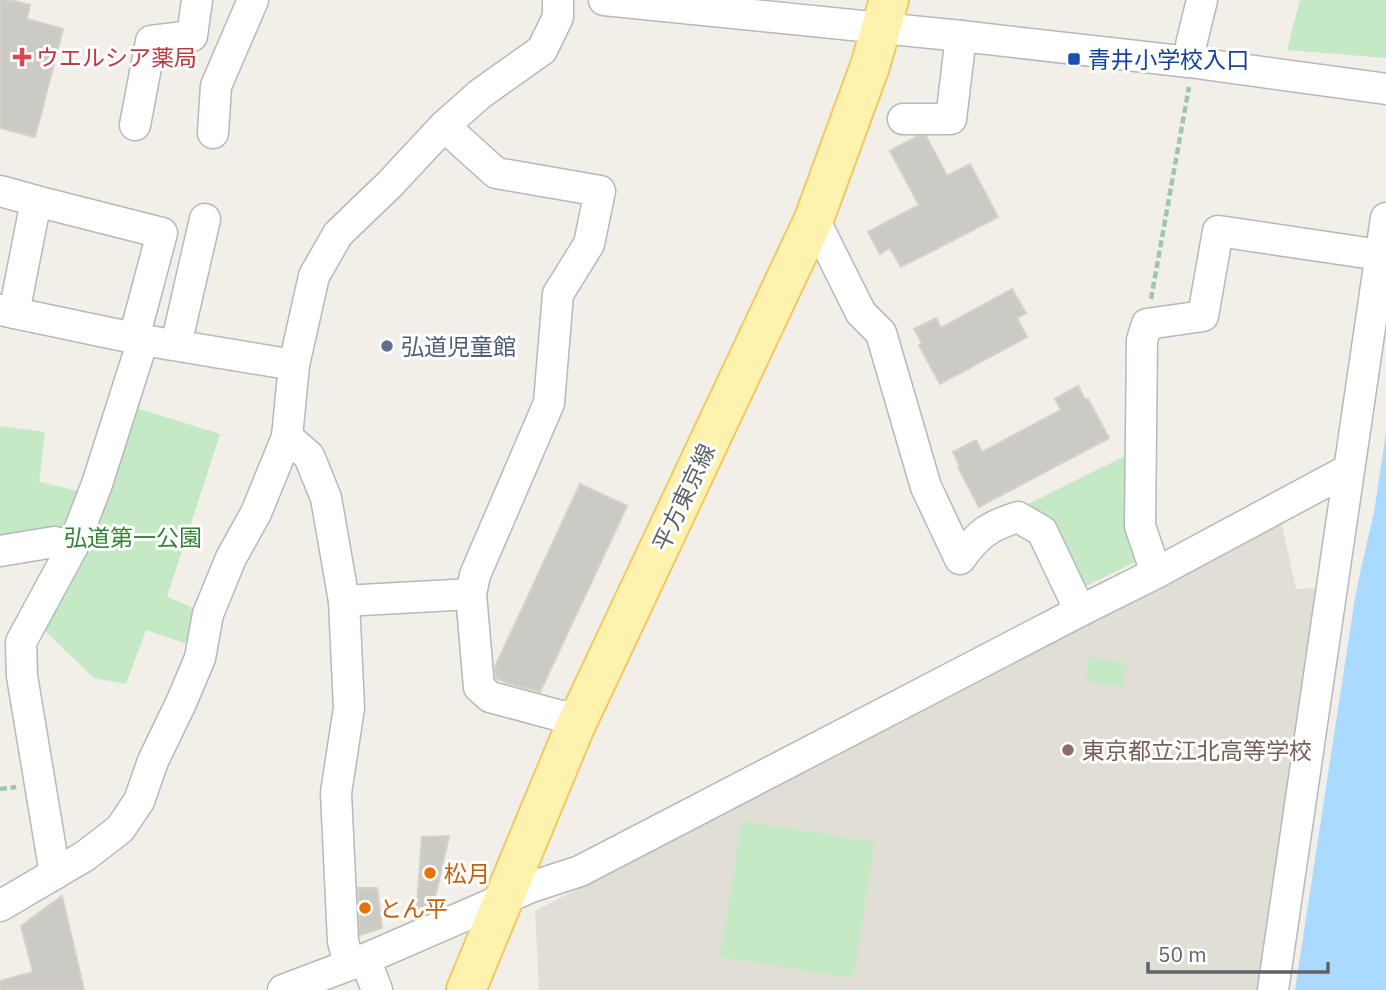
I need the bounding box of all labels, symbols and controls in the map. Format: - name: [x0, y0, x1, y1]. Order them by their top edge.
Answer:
- place label: ウエルシア薬局: [36, 42, 197, 72]
- place label: 青井小学校入口: [1088, 44, 1249, 74]
- marker: ウエルシア薬局: [14, 49, 30, 65]
- marker: 青井小学校入口: [1066, 51, 1082, 67]
- place label: 弘道児童館: [401, 331, 516, 361]
- marker: 弘道児童館: [379, 338, 395, 354]
- street label: 平方東京線: [645, 439, 721, 555]
- park label: 弘道第一公園: [64, 522, 202, 552]
- place label: 東京都立江北高等学校: [1082, 735, 1312, 765]
- marker: 東京都立江北高等学校: [1060, 742, 1076, 758]
- place label: 松月: [444, 858, 490, 888]
- marker: 松月: [422, 865, 438, 881]
- place label: とん平: [379, 893, 448, 923]
- marker: とん平: [357, 900, 373, 916]
- scale bar: [1148, 930, 1328, 974]
- text: 50 m: [1158, 940, 1207, 968]

